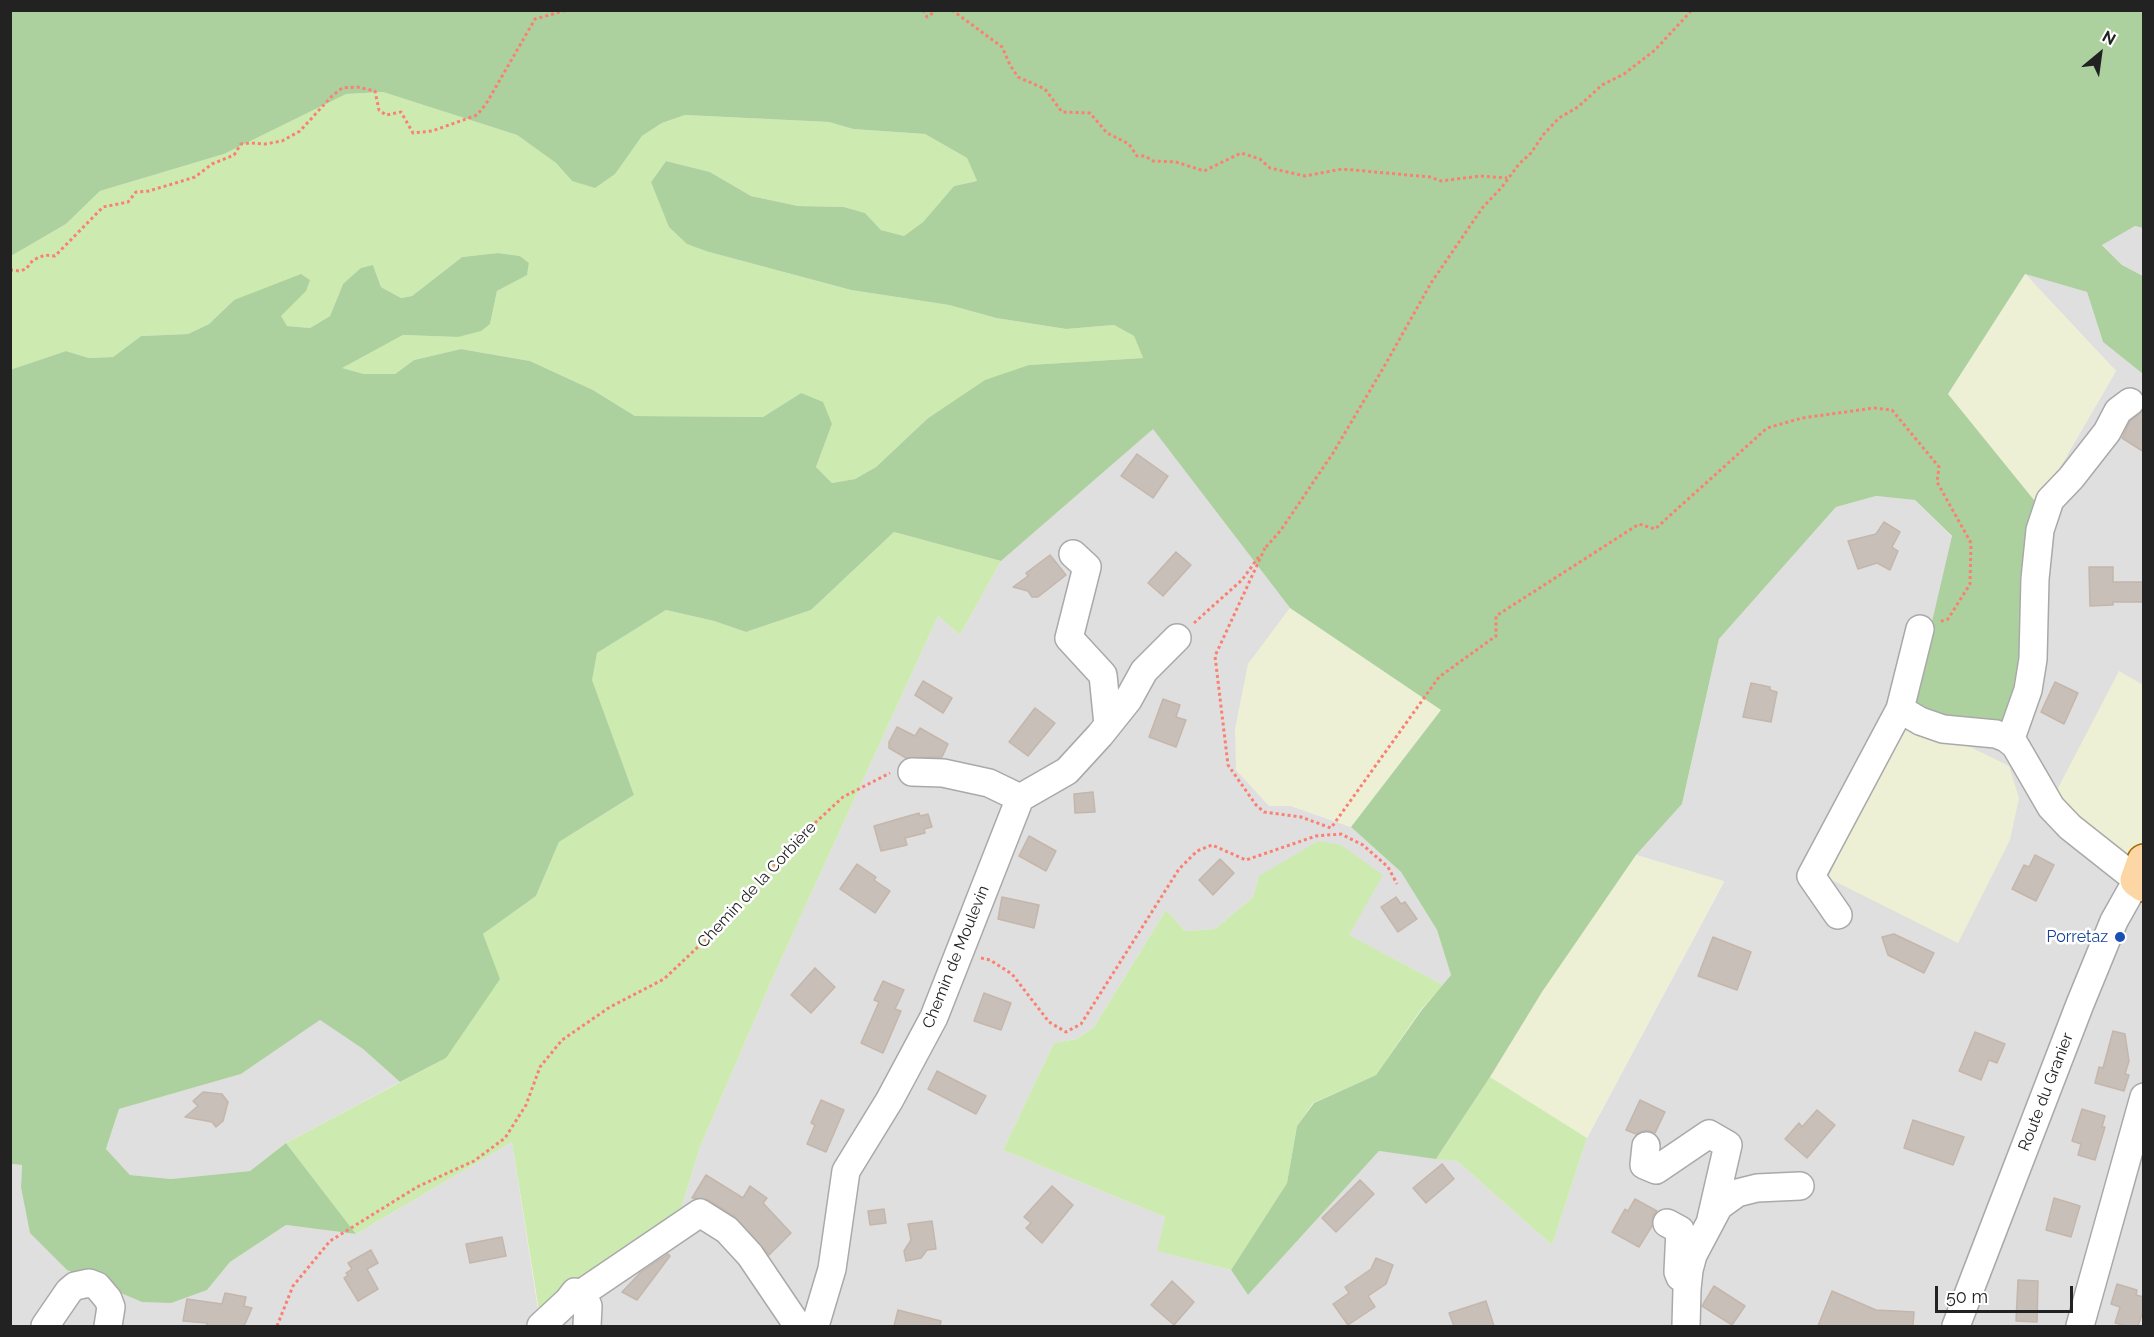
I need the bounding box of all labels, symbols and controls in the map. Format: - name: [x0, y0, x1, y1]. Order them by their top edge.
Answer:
- north arrow: [2070, 24, 2130, 84]
- text: N: [2099, 27, 2119, 49]
- street label: Chemin de la Corbière: [694, 818, 820, 952]
- street label: Chemin de Moulevin: [919, 883, 993, 1031]
- place label: Porretaz: [2046, 927, 2108, 947]
- marker: Porretaz: [2113, 930, 2127, 944]
- street label: Route du Granier: [2015, 1030, 2077, 1154]
- scale bar: [1938, 1274, 2076, 1312]
- text: 50 m: [1946, 1286, 1988, 1307]

